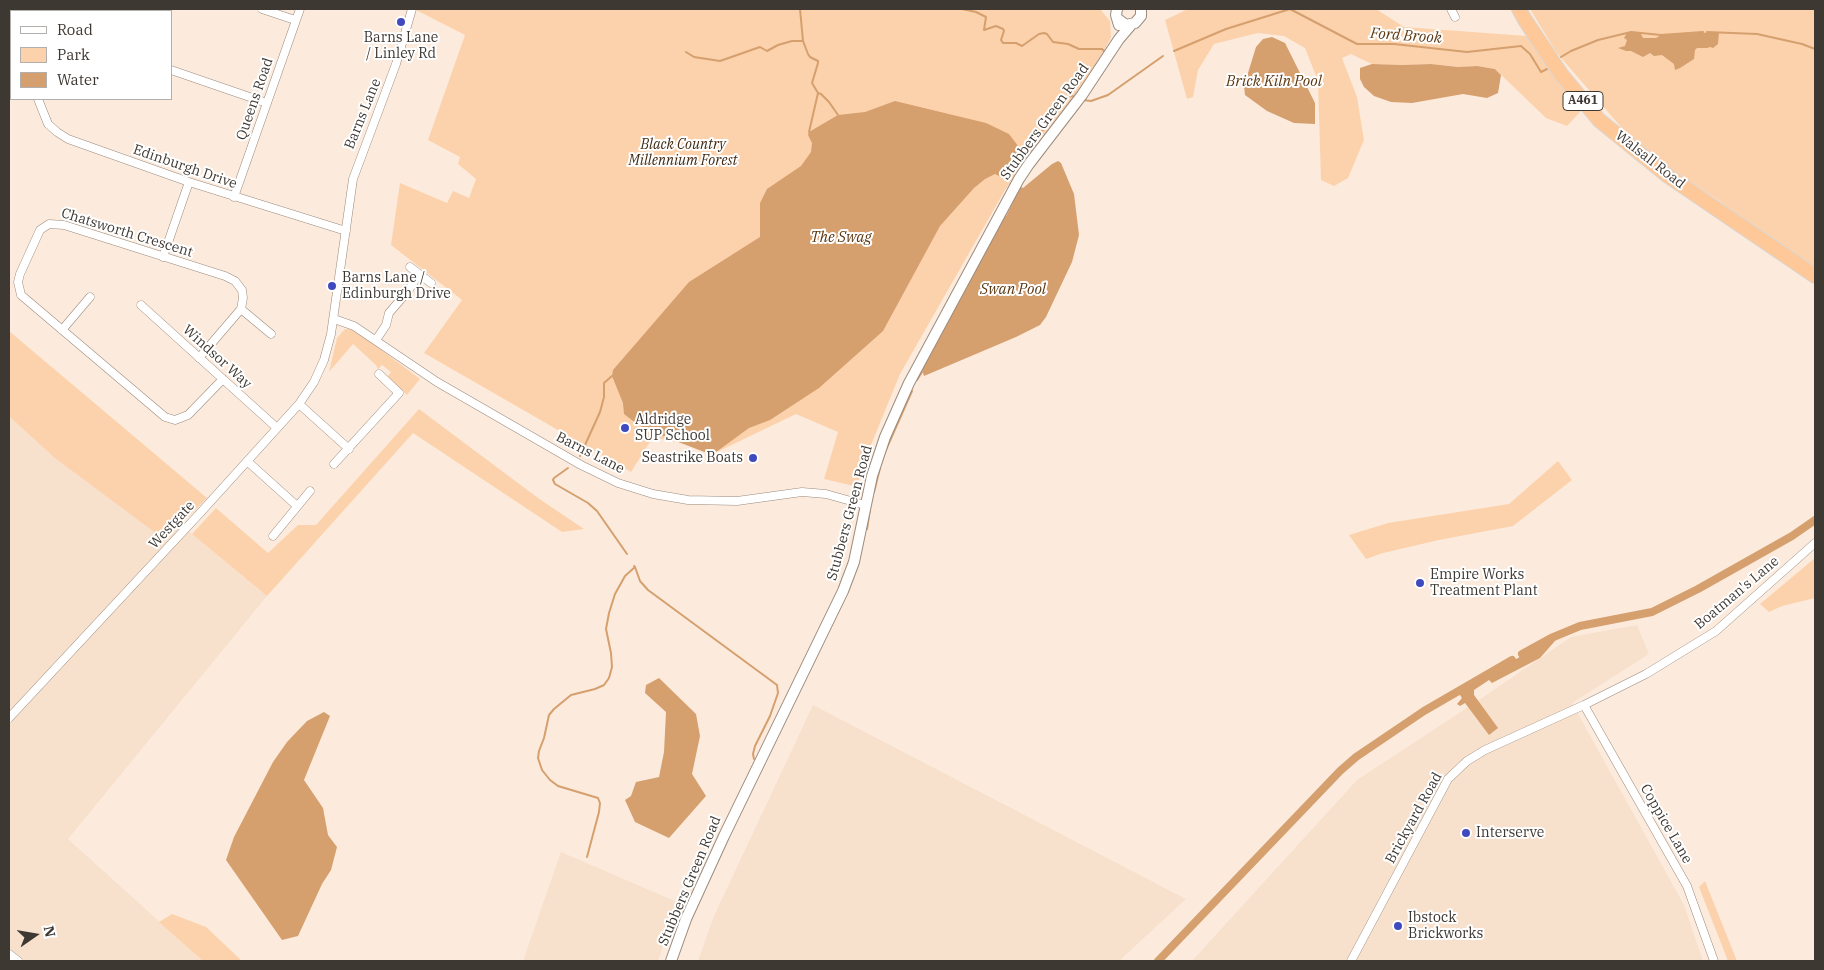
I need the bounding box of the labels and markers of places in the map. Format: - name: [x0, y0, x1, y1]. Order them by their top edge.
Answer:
- marker: Barns Lane / Linley Rd: [395, 16, 407, 28]
- place label: Barns Lane / Linley Rd: [364, 30, 438, 62]
- place label: Barns Lane / Edinburgh Drive: [342, 270, 451, 302]
- marker: Barns Lane / Edinburgh Drive: [326, 280, 338, 292]
- place label: Aldridge SUP School: [635, 412, 710, 444]
- marker: Aldridge SUP School: [619, 422, 631, 434]
- place label: Seastrike Boats: [642, 450, 743, 466]
- marker: Seastrike Boats: [747, 452, 759, 464]
- place label: Empire Works Treatment Plant: [1430, 567, 1538, 600]
- marker: Empire Works Treatment Plant: [1414, 577, 1426, 589]
- place label: Interserve: [1476, 825, 1544, 841]
- marker: Interserve: [1460, 827, 1472, 839]
- place label: Ibstock Brickworks: [1408, 910, 1483, 942]
- marker: Ibstock Brickworks: [1392, 920, 1404, 932]

